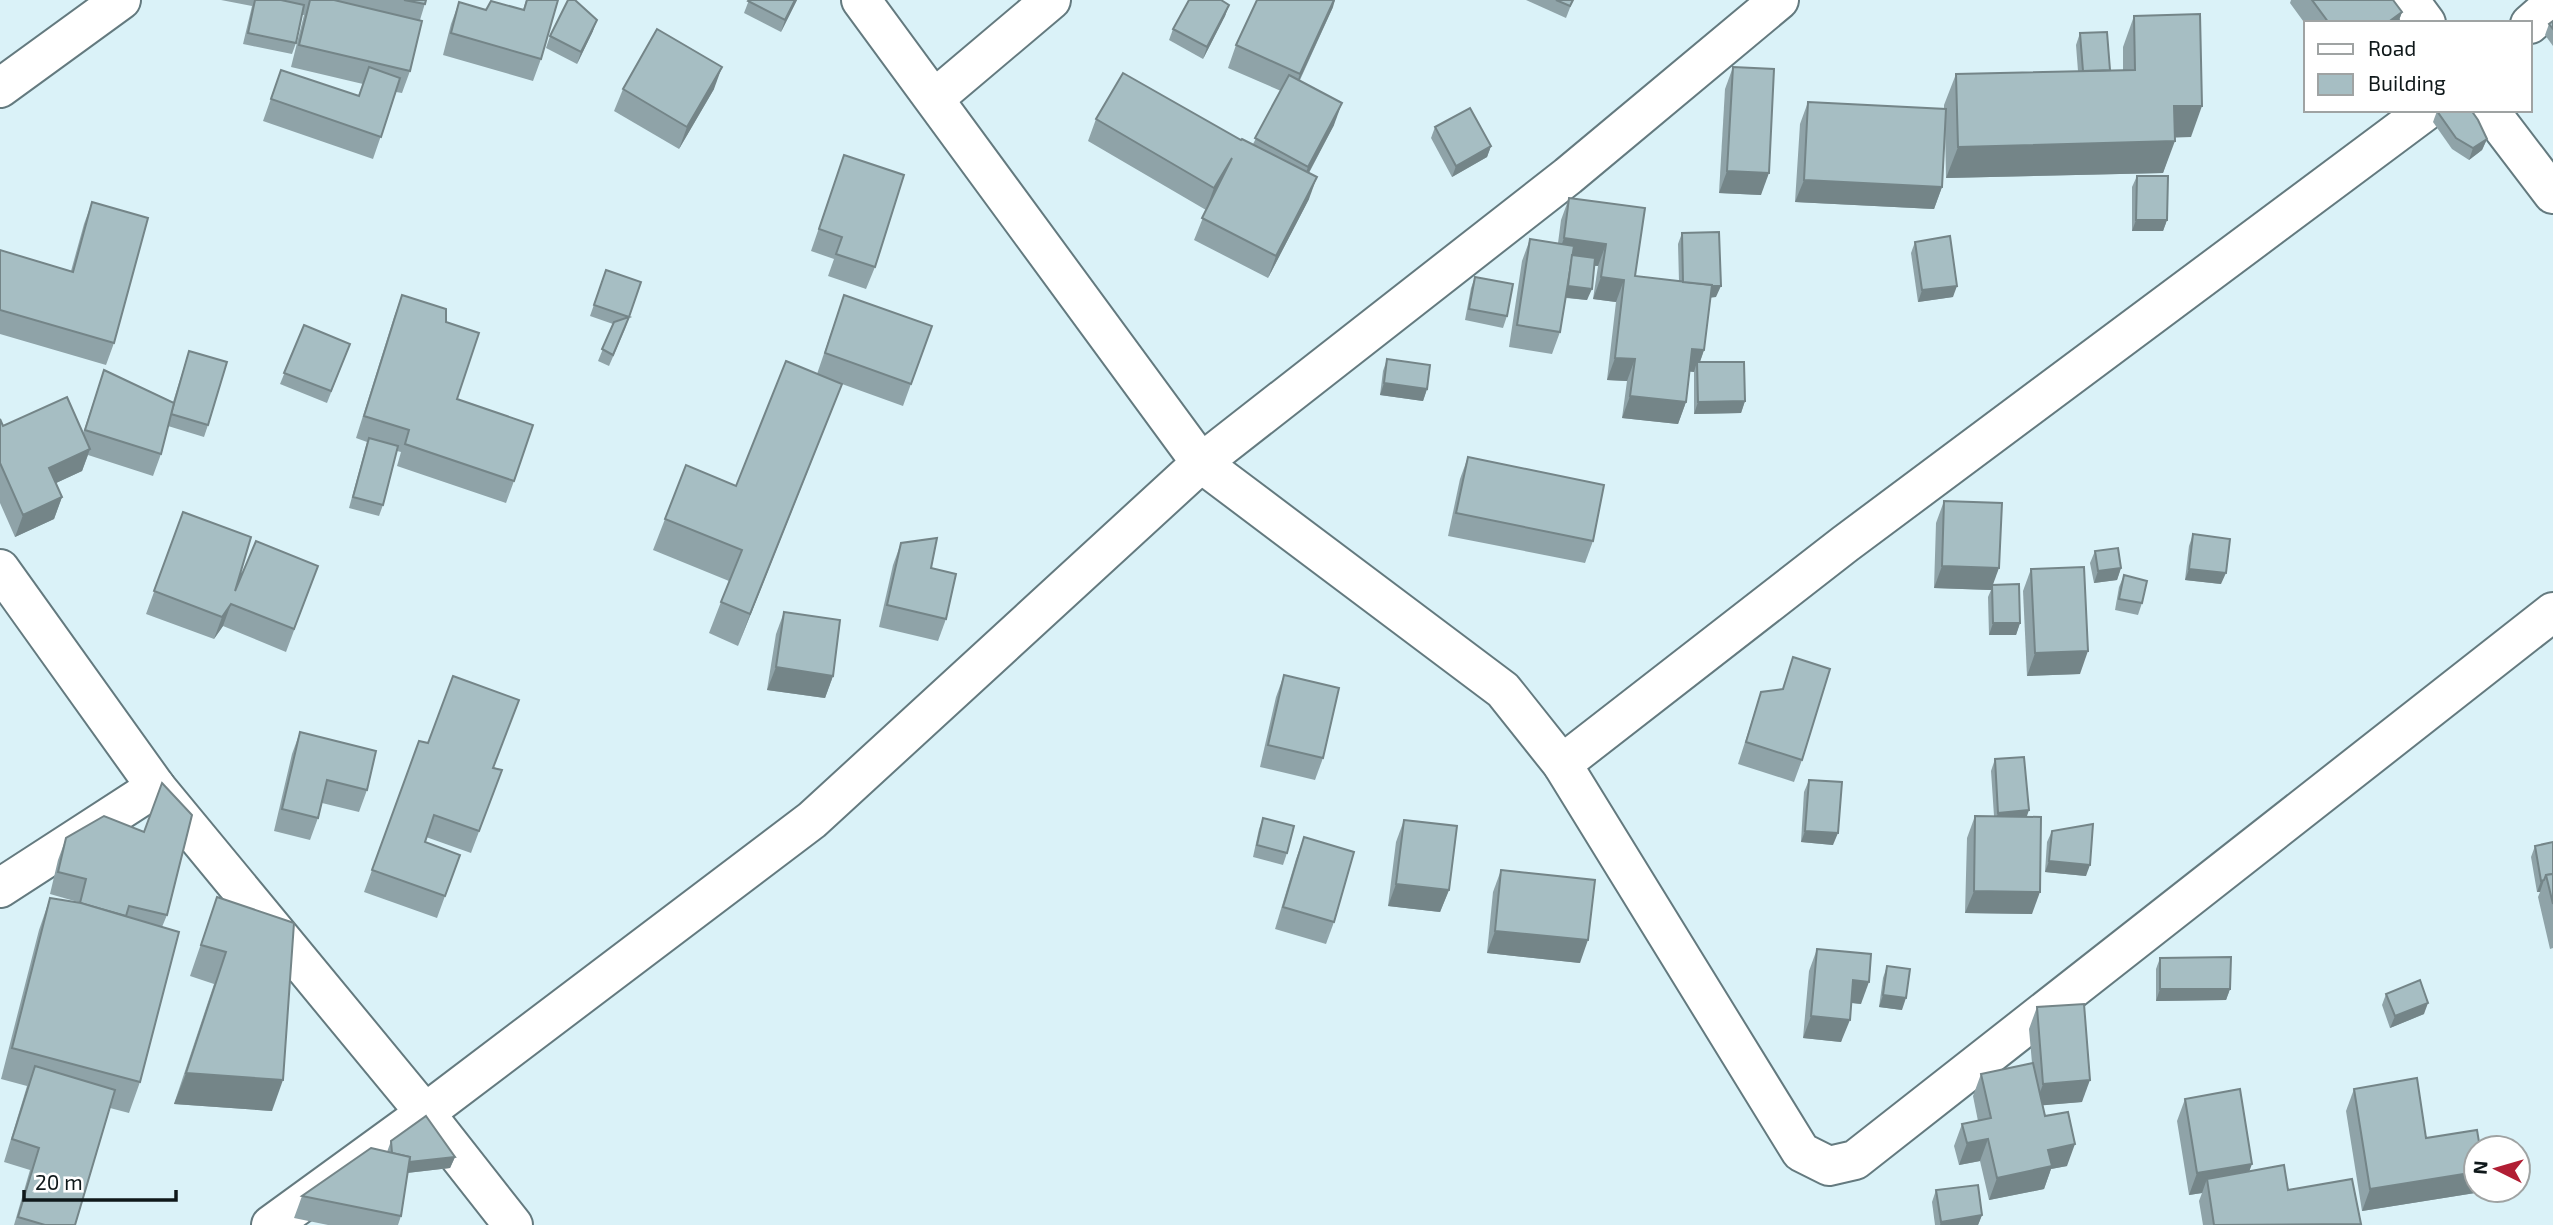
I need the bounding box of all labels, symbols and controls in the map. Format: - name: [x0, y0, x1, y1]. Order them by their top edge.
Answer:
- legend: [2304, 21, 2532, 112]
- text: Road: [2368, 35, 2416, 60]
- text: Building: [2368, 70, 2446, 95]
- north arrow: [2462, 1134, 2532, 1204]
- scale bar: [24, 1158, 177, 1202]
- text: N: [2468, 1160, 2492, 1175]
- text: 20 m: [35, 1169, 83, 1194]

